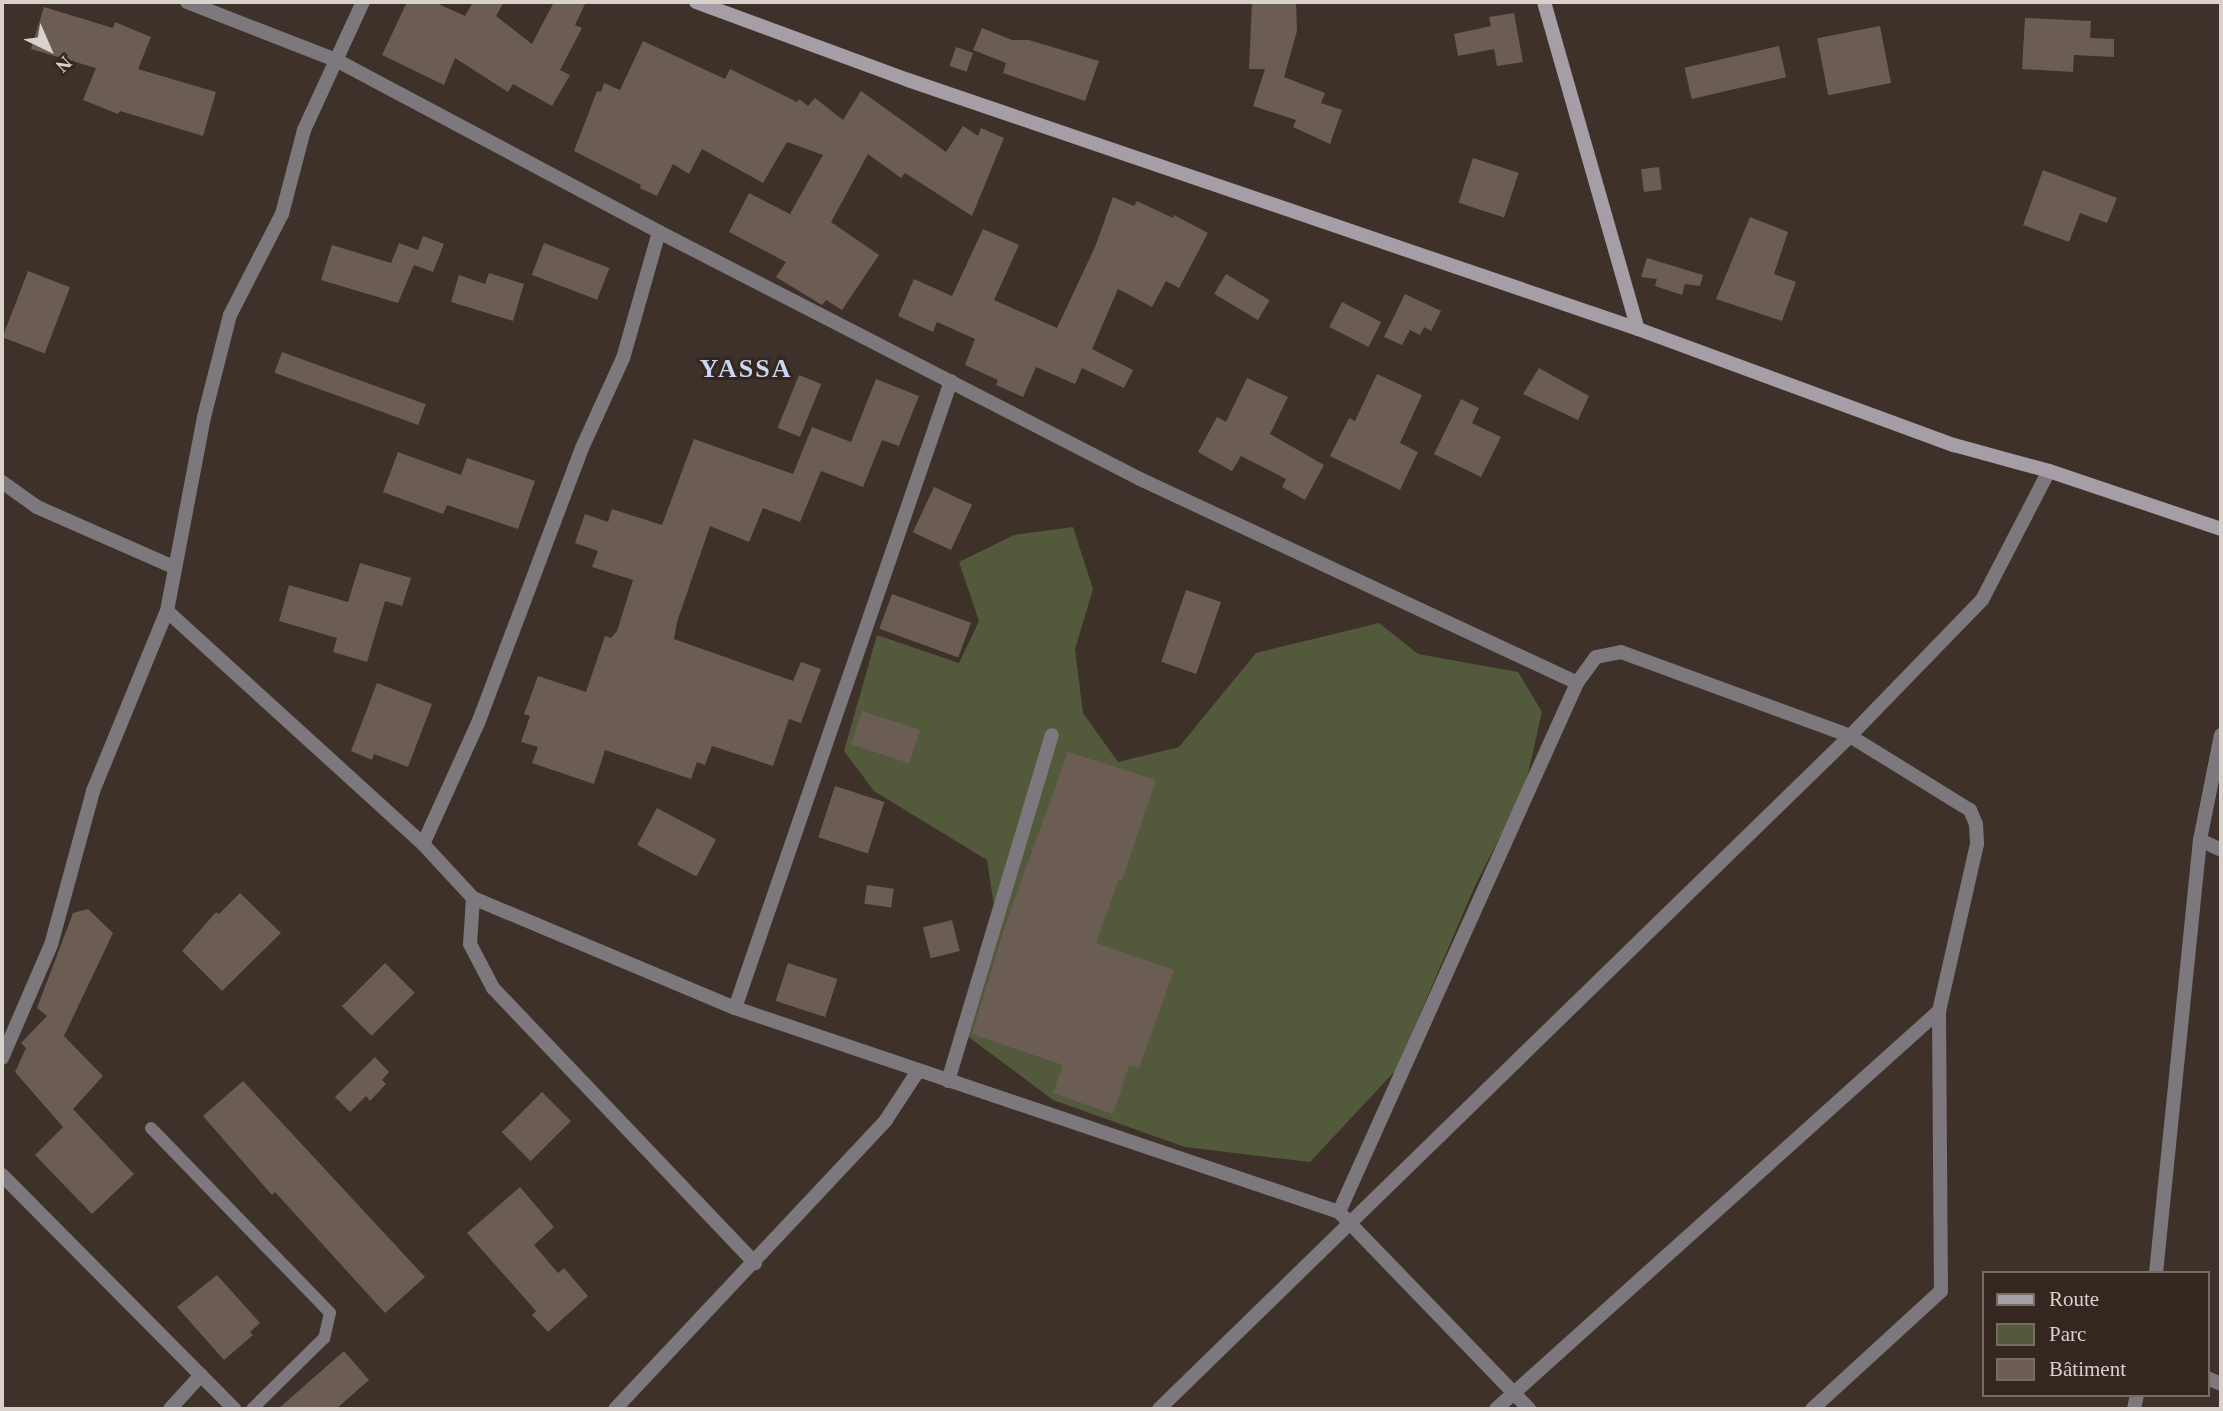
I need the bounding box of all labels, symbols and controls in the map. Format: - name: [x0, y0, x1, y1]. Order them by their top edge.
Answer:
- north arrow: [14, 14, 84, 84]
- text: N: [52, 52, 76, 77]
- district label: YASSA: [700, 353, 792, 385]
- legend: [1982, 1271, 2209, 1397]
- text: Route: [2049, 1287, 2099, 1311]
- text: Parc: [2049, 1322, 2086, 1346]
- text: Bâtiment: [2049, 1357, 2126, 1381]

